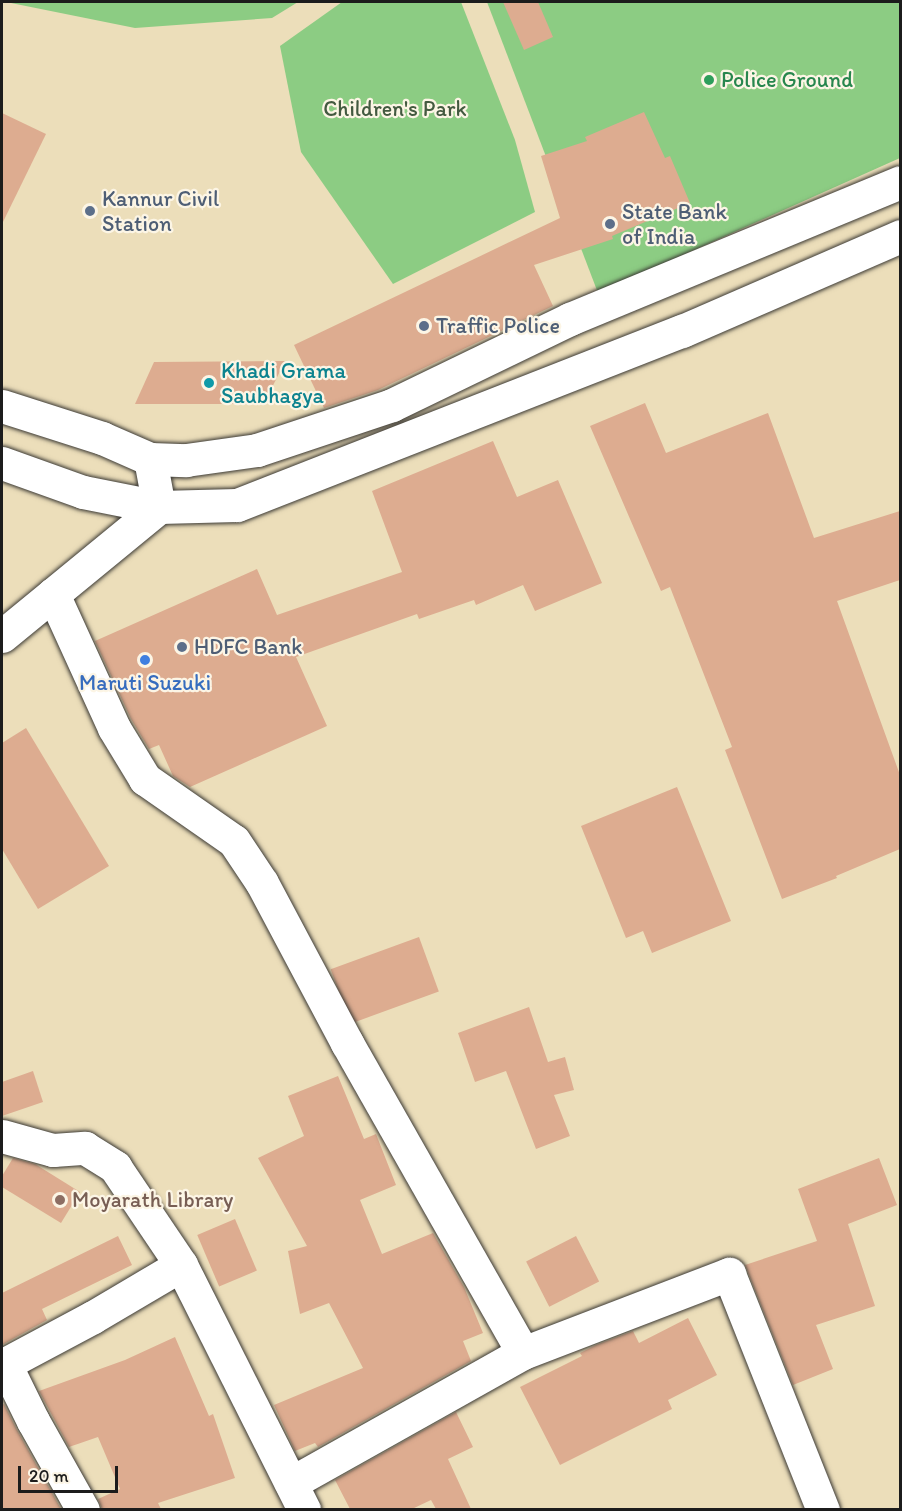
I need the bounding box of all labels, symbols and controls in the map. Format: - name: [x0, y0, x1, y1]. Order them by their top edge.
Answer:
- place label: Police Ground: [721, 67, 852, 93]
- marker: Police Ground: [702, 73, 716, 87]
- park label: Children's Park: [324, 96, 466, 122]
- place label: Kannur Civil Station: [102, 185, 219, 236]
- place label: State Bank of India: [622, 198, 727, 249]
- marker: Kannur Civil Station: [83, 204, 97, 218]
- marker: State Bank of India: [603, 217, 617, 231]
- place label: Traffic Police: [436, 313, 559, 339]
- marker: Traffic Police: [417, 319, 431, 333]
- place label: Khadi Grama Saubhagya: [221, 357, 345, 408]
- marker: Khadi Grama Saubhagya: [202, 376, 216, 390]
- place label: HDFC Bank: [194, 634, 303, 660]
- marker: HDFC Bank: [175, 640, 189, 654]
- marker: Maruti Suzuki: [138, 653, 152, 667]
- place label: Maruti Suzuki: [79, 670, 211, 696]
- place label: Moyarath Library: [72, 1187, 233, 1213]
- marker: Moyarath Library: [53, 1193, 67, 1207]
- scale bar: [21, 1454, 122, 1492]
- text: 20 m: [29, 1465, 69, 1487]

